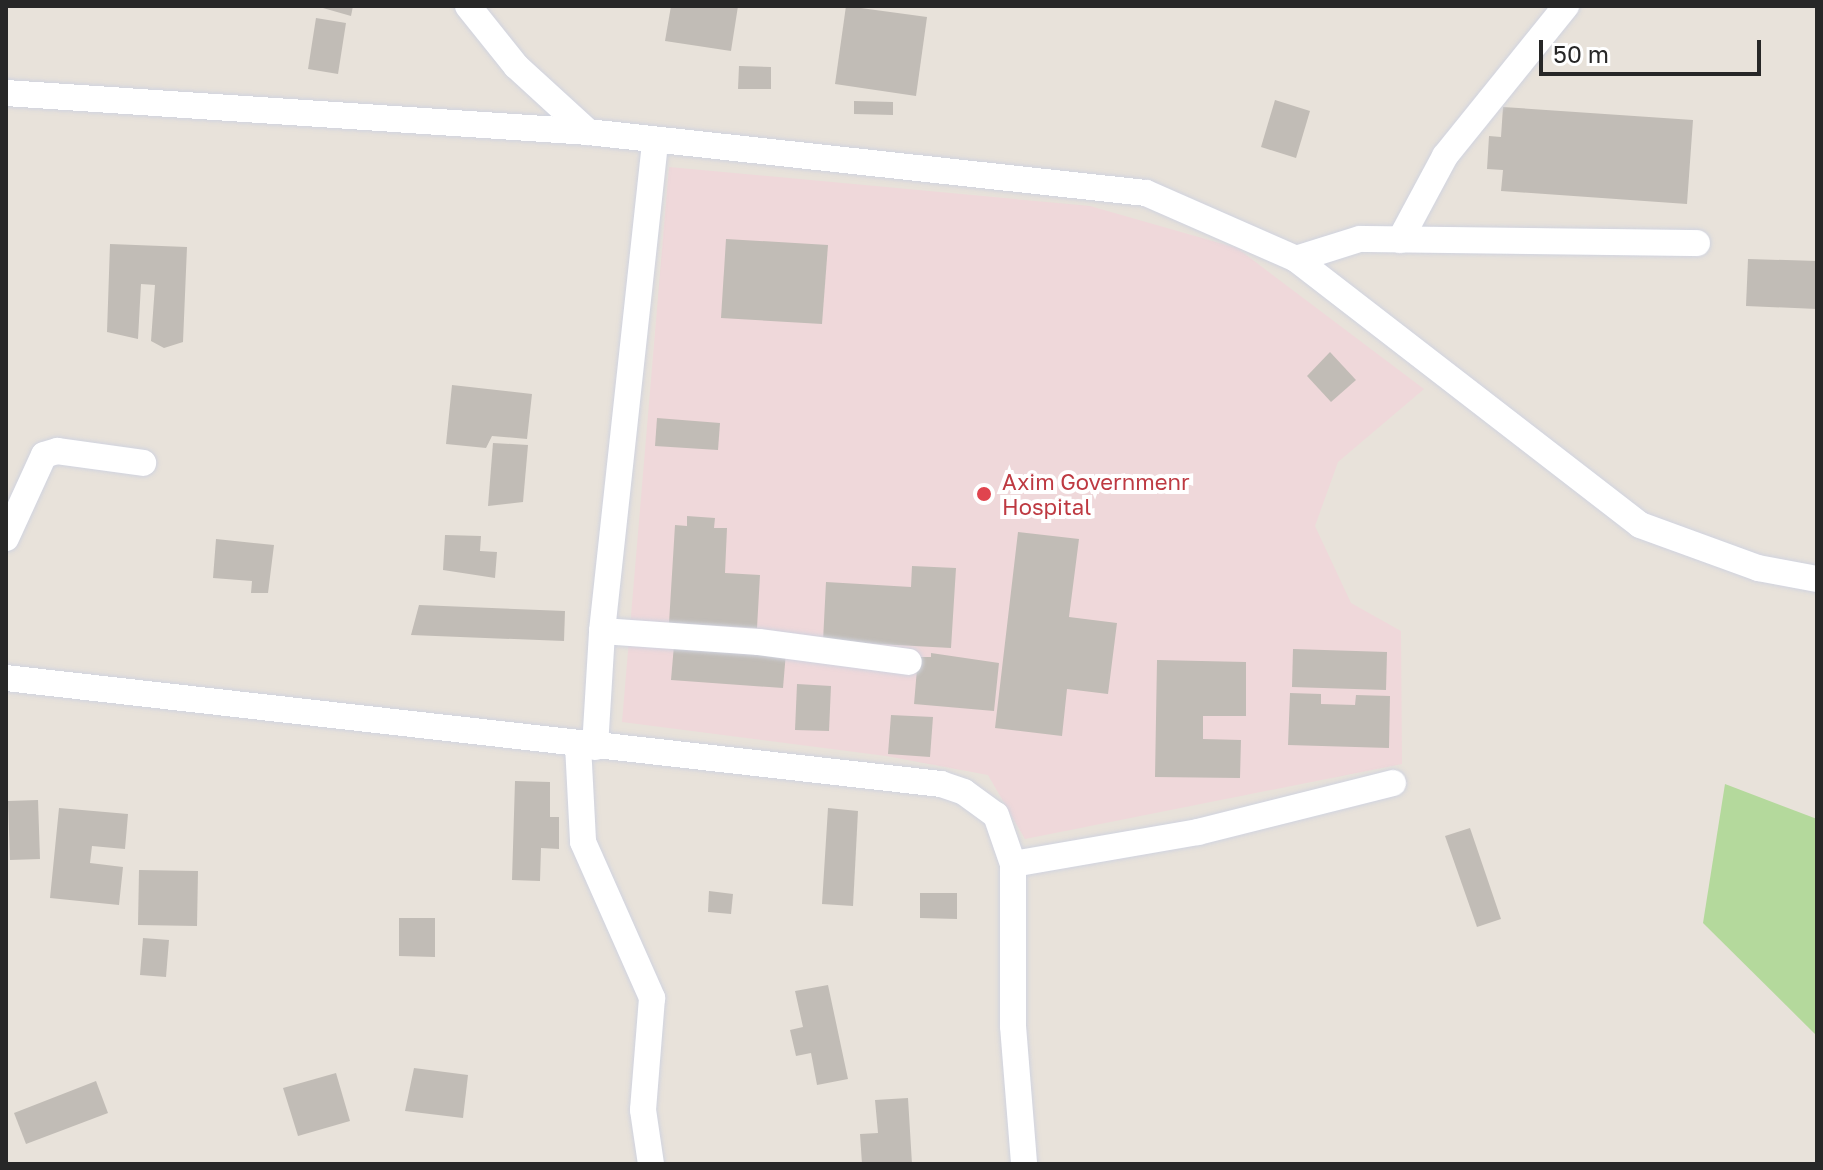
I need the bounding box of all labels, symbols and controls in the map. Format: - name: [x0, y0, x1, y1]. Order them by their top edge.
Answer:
- scale bar: [1543, 24, 1765, 74]
- text: 50 m: [1553, 39, 1609, 68]
- place label: Axim Governmenr Hospital: [1002, 468, 1190, 520]
- marker: Axim Governmenr Hospital: [973, 483, 995, 505]

